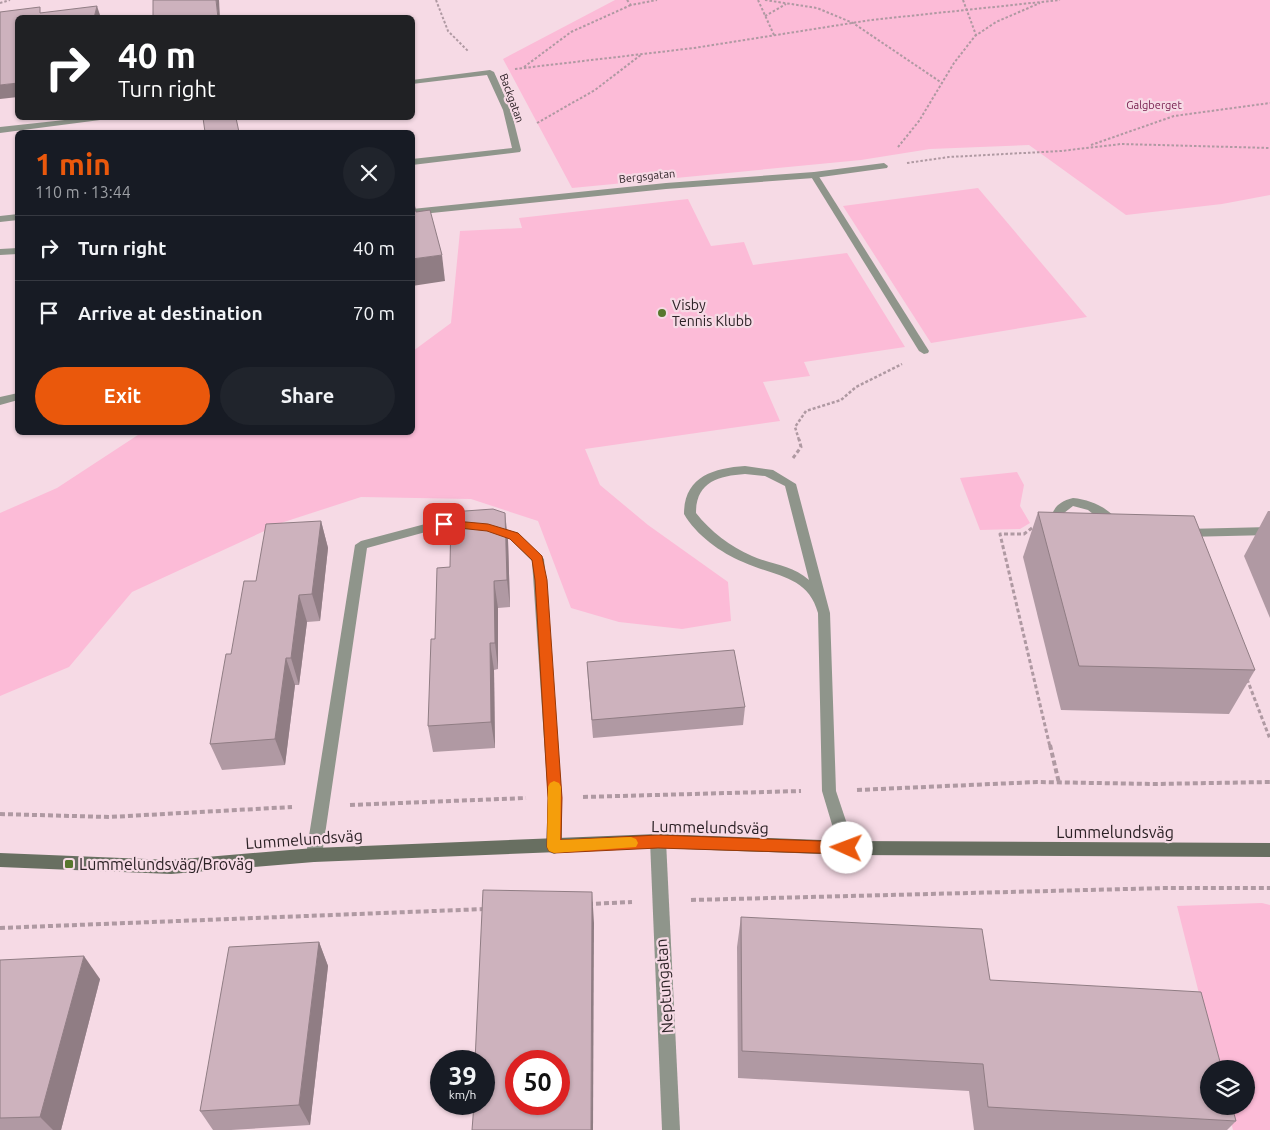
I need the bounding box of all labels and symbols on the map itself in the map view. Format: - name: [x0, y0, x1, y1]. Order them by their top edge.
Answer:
- street label: Backgatan: [498, 72, 526, 124]
- park label: Galgberget: [1126, 99, 1182, 111]
- street label: Bergsgatan: [618, 167, 676, 185]
- place label: Visby Tennis Klubb: [672, 297, 752, 329]
- marker: Visby Tennis Klubb: [656, 307, 668, 319]
- pin: [423, 503, 465, 545]
- street label: Lummelundsväg: [651, 817, 769, 837]
- position arrow: [820, 821, 872, 873]
- street label: Lummelundsväg: [1056, 823, 1174, 841]
- street label: Lummelundsväg: [245, 826, 363, 852]
- place label: Lummelundsväg/Broväg: [79, 855, 253, 873]
- marker: Lummelundsväg/Broväg: [63, 858, 75, 870]
- street label: Neptungatan: [652, 938, 676, 1034]
- speed limit sign: 50: [505, 1050, 570, 1115]

